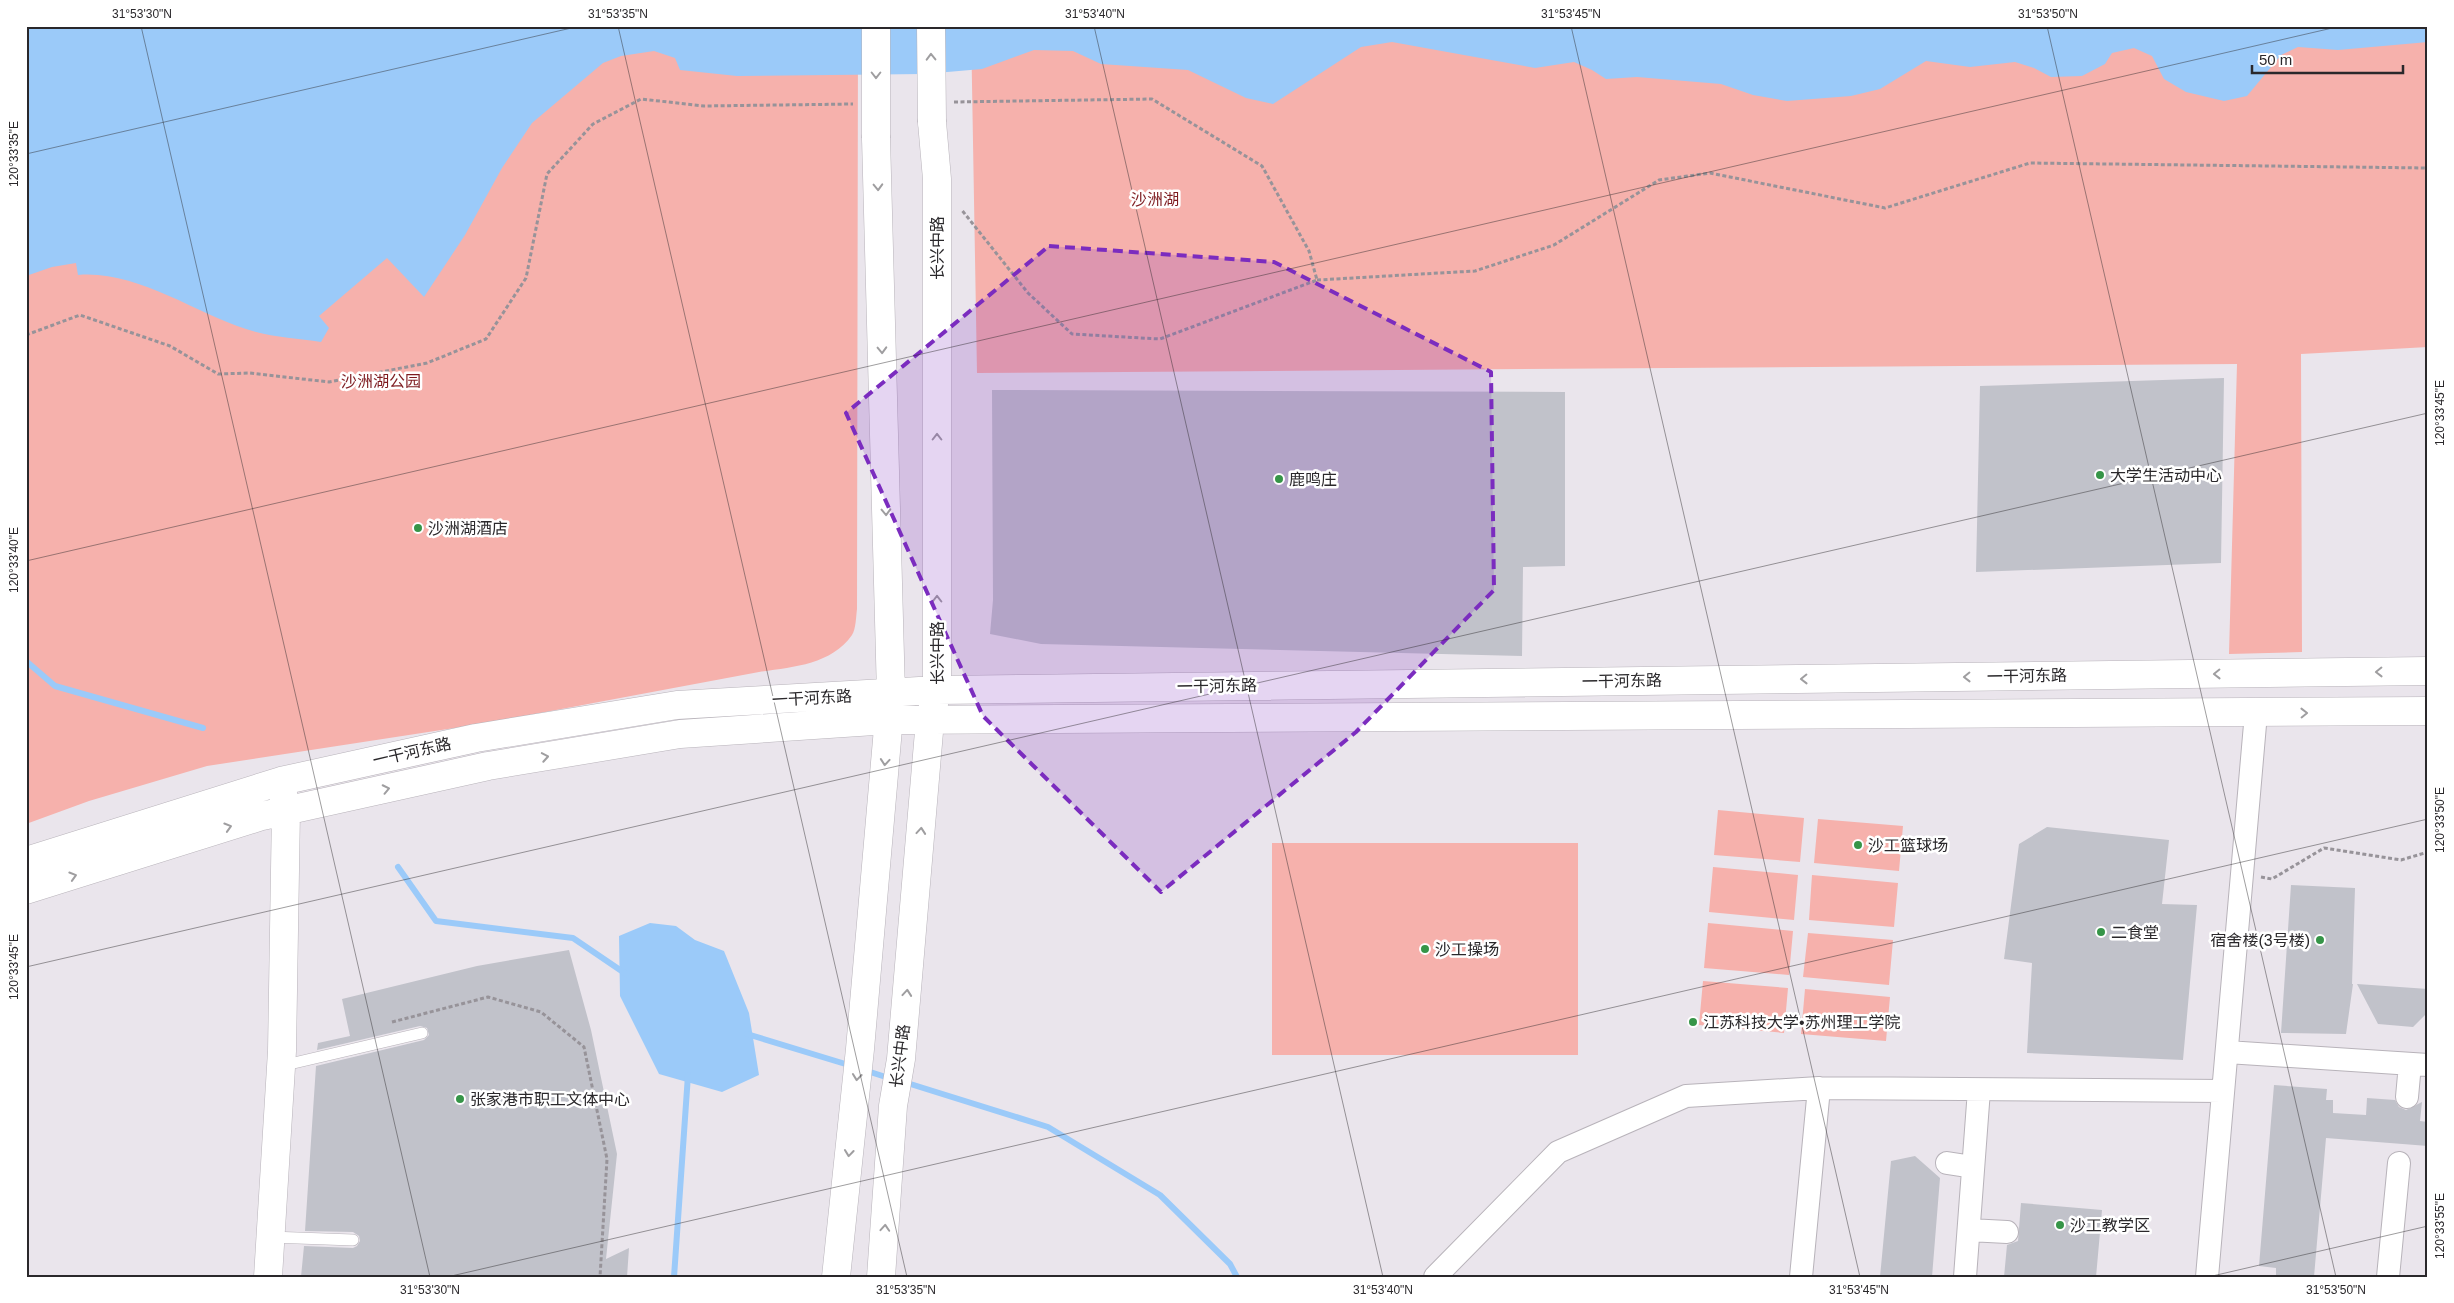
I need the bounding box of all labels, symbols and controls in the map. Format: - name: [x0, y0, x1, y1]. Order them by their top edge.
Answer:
- text: 31°53'30"N: [112, 7, 172, 21]
- text: 31°53'35"N: [588, 7, 648, 21]
- text: 31°53'40"N: [1065, 7, 1125, 21]
- text: 31°53'45"N: [1541, 7, 1601, 21]
- text: 31°53'50"N: [2018, 7, 2078, 21]
- scale bar: [2252, 42, 2403, 74]
- text: 50 m: [2259, 51, 2292, 68]
- one-way arrow: [926, 53, 936, 60]
- one-way arrow: [871, 72, 881, 79]
- text: 120°33'35"E: [7, 121, 21, 187]
- one-way arrow: [872, 183, 883, 191]
- park label: 沙洲湖: [1131, 191, 1179, 208]
- street label: 长兴中路: [929, 216, 946, 280]
- one-way arrow: [877, 346, 887, 354]
- park label: 沙洲湖公园: [341, 373, 421, 390]
- text: 120°33'45"E: [2433, 380, 2447, 446]
- one-way arrow: [932, 433, 942, 440]
- place label: 大学生活动中心: [2110, 467, 2222, 484]
- marker: 大学生活动中心: [2094, 469, 2106, 481]
- place label: 鹿鸣庄: [1289, 471, 1337, 488]
- marker: 鹿鸣庄: [1273, 473, 1285, 485]
- one-way arrow: [881, 508, 892, 516]
- place label: 沙洲湖酒店: [428, 520, 508, 537]
- marker: 沙洲湖酒店: [412, 522, 424, 534]
- text: 120°33'40"E: [7, 527, 21, 593]
- one-way arrow: [932, 595, 942, 603]
- street label: 长兴中路: [929, 621, 946, 685]
- street label: 一干河东路: [1987, 667, 2067, 685]
- one-way arrow: [2375, 667, 2382, 677]
- one-way arrow: [2212, 669, 2220, 679]
- street label: 一干河东路: [1582, 672, 1662, 690]
- one-way arrow: [1962, 672, 1970, 682]
- one-way arrow: [1800, 674, 1808, 684]
- street label: 一干河东路: [1177, 677, 1257, 695]
- street label: 一干河东路: [772, 687, 852, 709]
- one-way arrow: [2301, 707, 2309, 718]
- street label: 一干河东路: [371, 735, 453, 769]
- one-way arrow: [541, 752, 549, 762]
- one-way arrow: [880, 758, 891, 766]
- one-way arrow: [381, 784, 390, 795]
- text: 120°33'50"E: [2433, 787, 2447, 853]
- one-way arrow: [223, 823, 231, 833]
- one-way arrow: [915, 826, 926, 834]
- place label: 沙工篮球场: [1868, 837, 1948, 854]
- marker: 沙工篮球场: [1852, 839, 1864, 851]
- one-way arrow: [68, 871, 76, 881]
- place label: 二食堂: [2111, 924, 2159, 941]
- marker: 二食堂: [2095, 926, 2107, 938]
- place label: 宿舍楼(3号楼): [2210, 932, 2310, 949]
- text: 120°33'45"E: [7, 934, 21, 1000]
- marker: 宿舍楼(3号楼): [2314, 934, 2326, 946]
- place label: 沙工操场: [1435, 941, 1499, 958]
- marker: 沙工操场: [1419, 943, 1431, 955]
- one-way arrow: [901, 988, 912, 996]
- place label: 江苏科技大学•苏州理工学院: [1703, 1014, 1901, 1031]
- marker: 江苏科技大学•苏州理工学院: [1687, 1016, 1699, 1028]
- street label: 长兴中路: [888, 1023, 912, 1089]
- one-way arrow: [852, 1073, 863, 1081]
- place label: 张家港市职工文体中心: [470, 1091, 630, 1108]
- marker: 张家港市职工文体中心: [454, 1093, 466, 1105]
- one-way arrow: [844, 1149, 855, 1157]
- text: 120°33'55"E: [2433, 1193, 2447, 1259]
- place label: 沙工教学区: [2070, 1217, 2150, 1234]
- marker: 沙工教学区: [2054, 1219, 2066, 1231]
- one-way arrow: [879, 1224, 890, 1232]
- text: 31°53'30"N: [400, 1283, 460, 1297]
- text: 31°53'35"N: [876, 1283, 936, 1297]
- text: 31°53'40"N: [1353, 1283, 1413, 1297]
- text: 31°53'45"N: [1829, 1283, 1889, 1297]
- text: 31°53'50"N: [2306, 1283, 2366, 1297]

